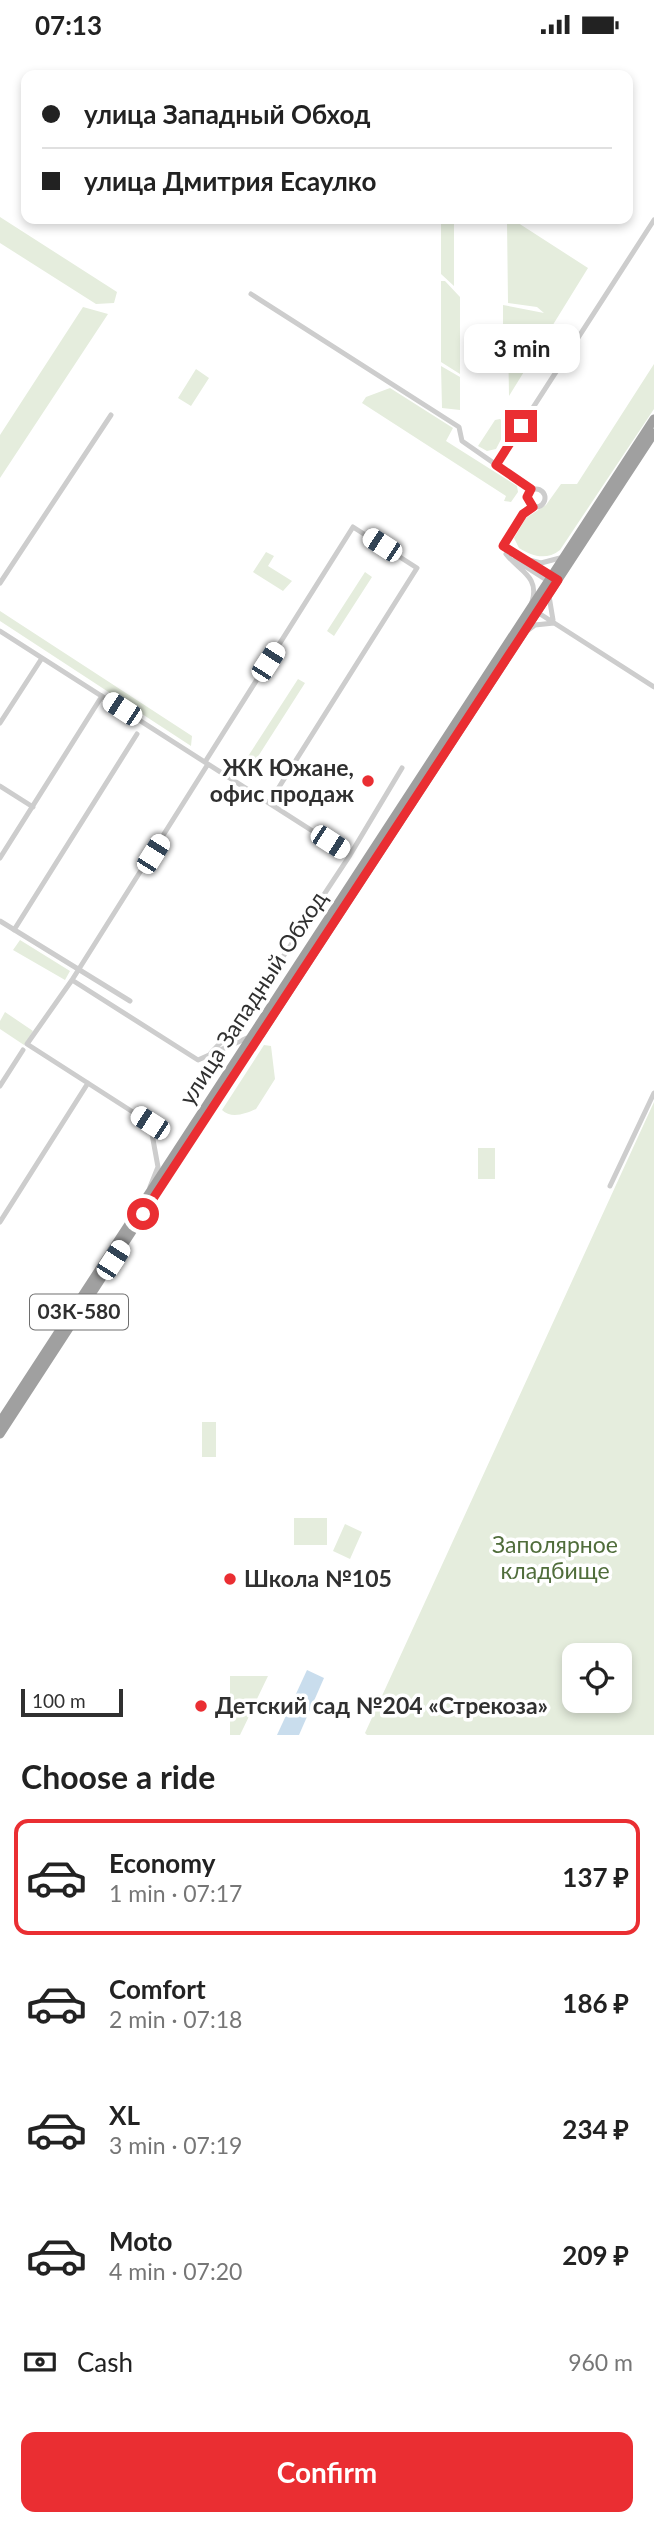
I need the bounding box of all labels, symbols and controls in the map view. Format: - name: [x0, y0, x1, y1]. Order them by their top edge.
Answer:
- text: 07:13: [35, 9, 102, 41]
- text: улица Западный Обход: [84, 98, 371, 130]
- text: улица Дмитрия Есаулко: [84, 165, 376, 197]
- callout: 3 min: [463, 325, 579, 373]
- text: 3 min: [493, 334, 551, 362]
- route end: [505, 410, 537, 442]
- car: [359, 525, 406, 565]
- car: [248, 639, 289, 685]
- car: [99, 689, 146, 729]
- place label: ЖК Южане, офис продаж: [210, 753, 354, 807]
- marker: ЖК Южане, офис продаж: [360, 773, 376, 789]
- car: [307, 822, 354, 862]
- car: [133, 831, 174, 877]
- street label: улица Западный Обход: [172, 885, 332, 1110]
- car: [127, 1103, 174, 1143]
- route start: [127, 1198, 159, 1230]
- car: [93, 1237, 134, 1283]
- road number: 03К-580: [30, 1295, 128, 1329]
- park label: Заполярное кладбище: [492, 1530, 618, 1584]
- place label: Школа №105: [244, 1564, 392, 1592]
- marker: Школа №105: [222, 1571, 238, 1587]
- map controls: [562, 1643, 632, 1713]
- button: locate: [562, 1643, 632, 1713]
- scale bar: [21, 1686, 122, 1718]
- text: 100 m: [32, 1689, 86, 1712]
- place label: Детский сад №204 «Стрекоза»: [215, 1691, 548, 1719]
- marker: Детский сад №204 «Стрекоза»: [193, 1698, 209, 1714]
- text: Choose a ride: [21, 1757, 215, 1796]
- icon: car: [25, 1846, 88, 1909]
- text: Economy: [109, 1847, 215, 1879]
- text: 137 ₽: [562, 1861, 629, 1893]
- text: 1 min · 07:17: [109, 1879, 242, 1907]
- icon: car: [25, 1972, 88, 2035]
- text: Comfort: [109, 1973, 206, 2005]
- text: 186 ₽: [562, 1987, 629, 2019]
- text: 2 min · 07:18: [109, 2005, 242, 2033]
- icon: car: [25, 2098, 88, 2161]
- text: XL: [109, 2099, 140, 2131]
- text: 234 ₽: [562, 2113, 629, 2145]
- text: 3 min · 07:19: [109, 2131, 242, 2159]
- icon: car: [25, 2224, 88, 2287]
- text: Moto: [109, 2225, 172, 2257]
- text: 209 ₽: [562, 2239, 629, 2271]
- text: 4 min · 07:20: [109, 2257, 242, 2285]
- icon: cash: [21, 2343, 59, 2381]
- text: Cash: [77, 2346, 133, 2378]
- text: 960 m: [568, 2348, 633, 2376]
- button: Confirm: [21, 2432, 633, 2512]

